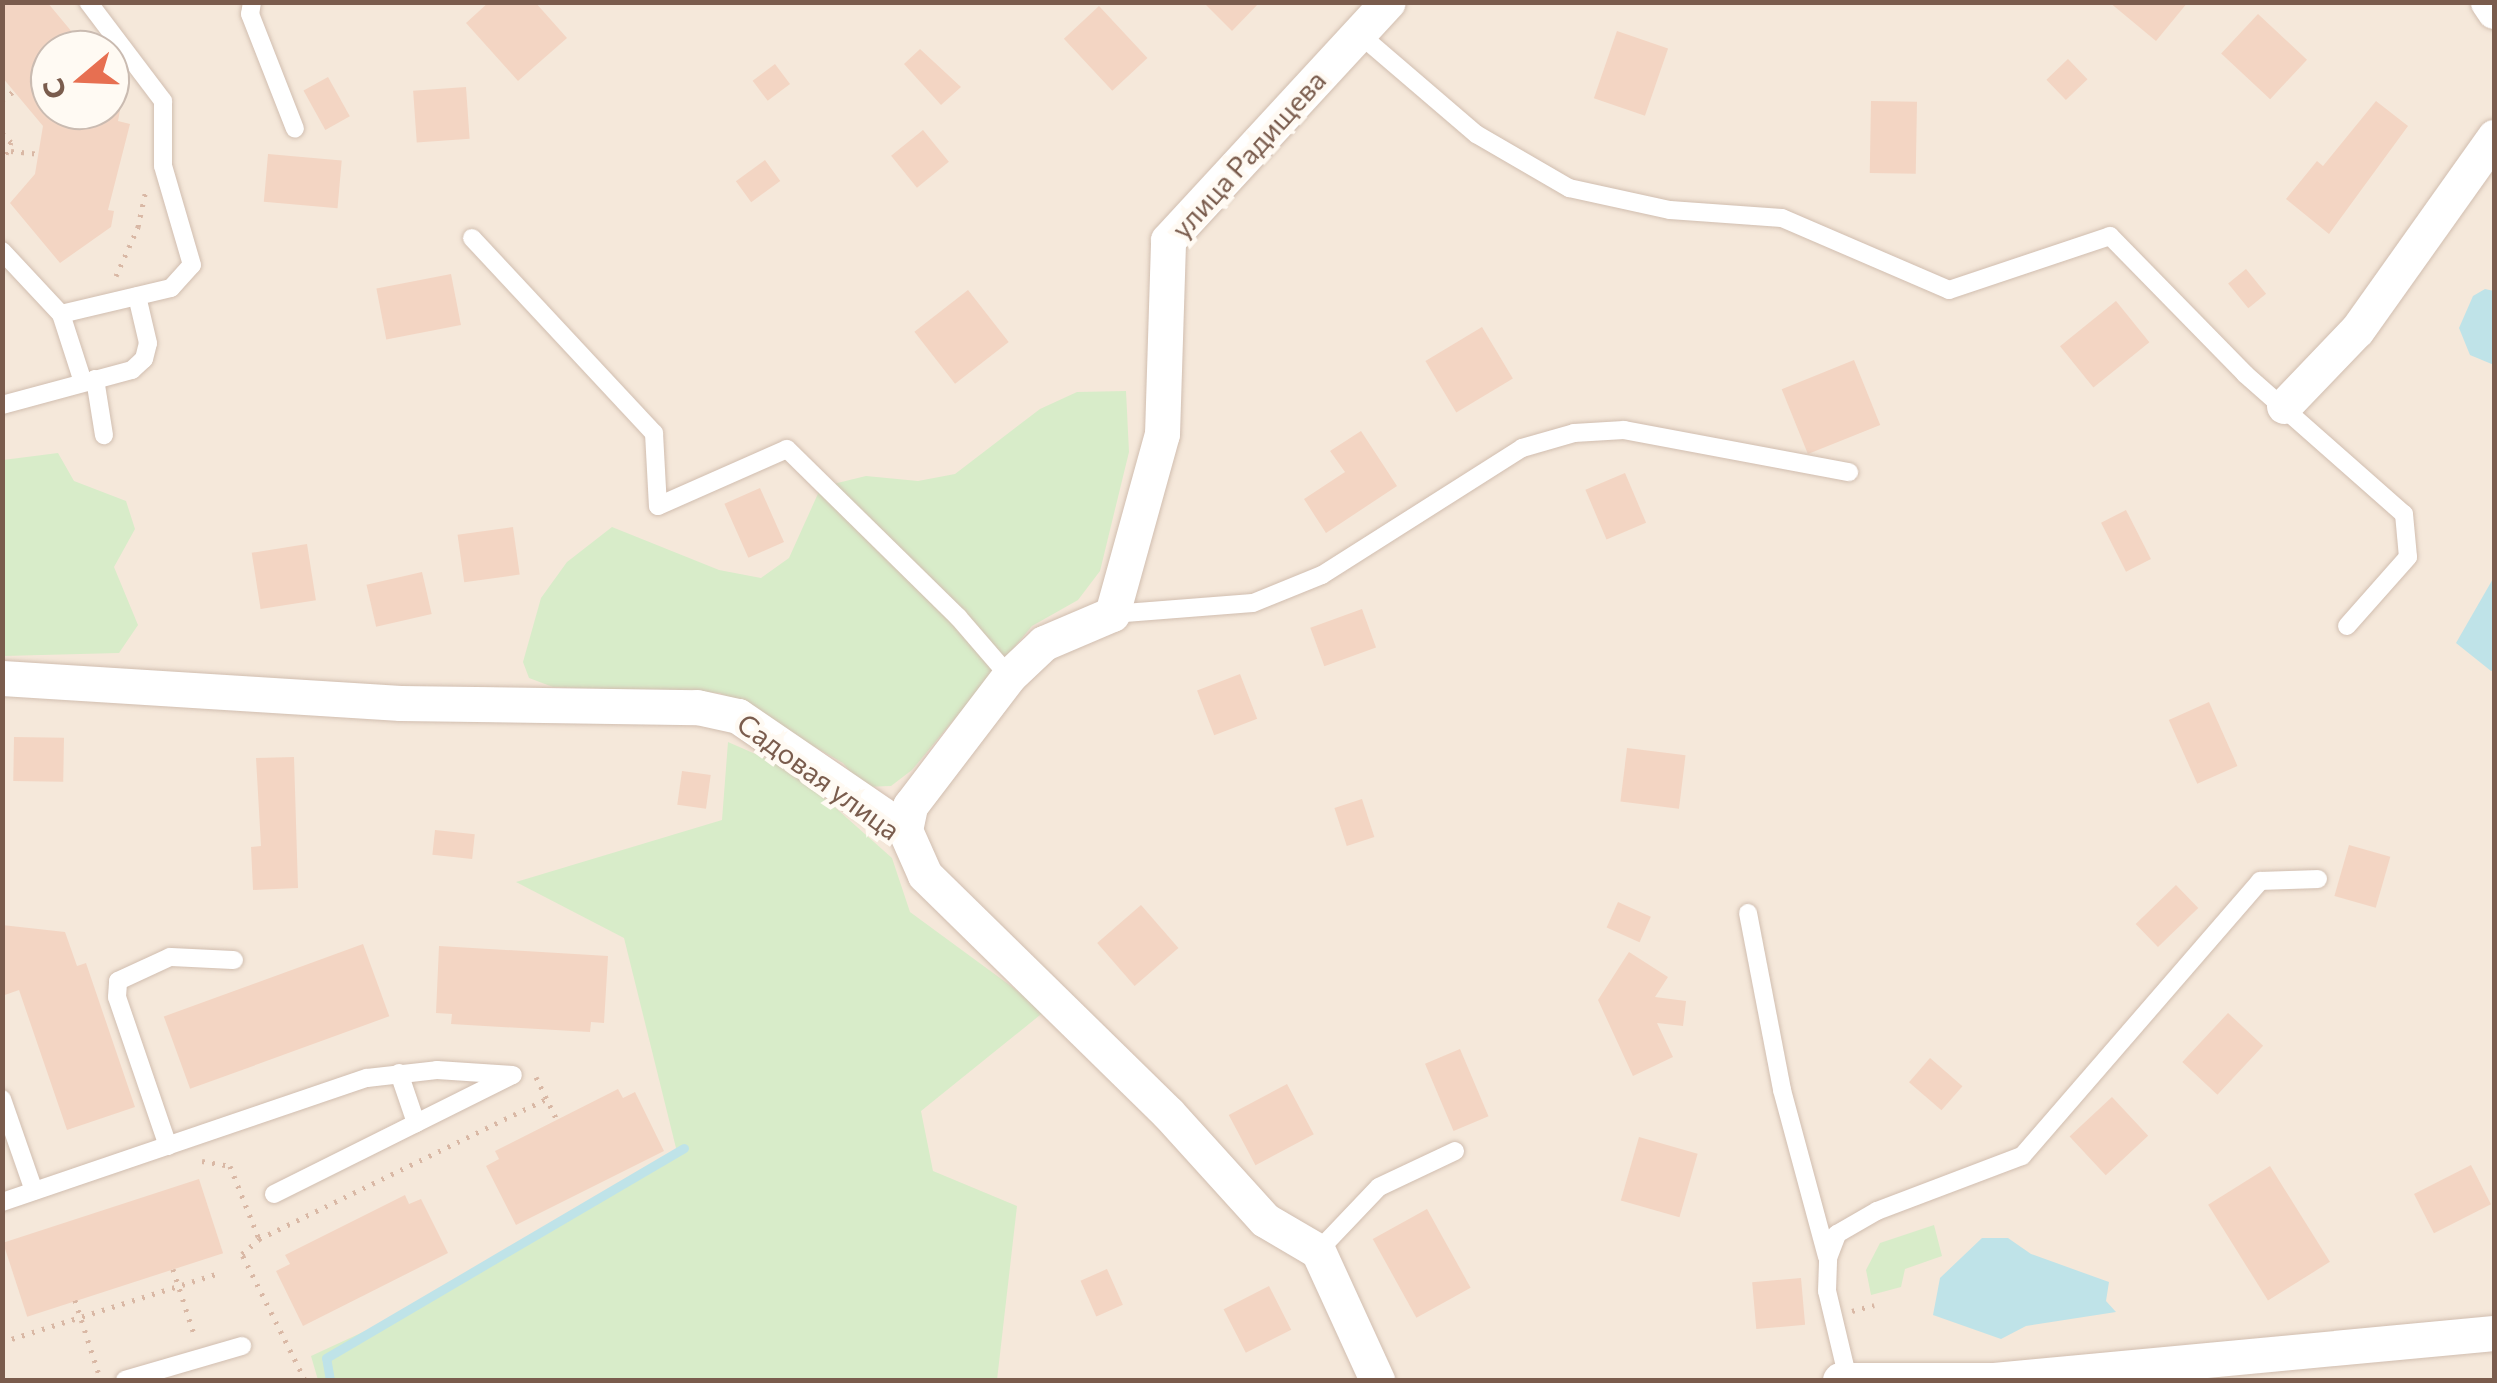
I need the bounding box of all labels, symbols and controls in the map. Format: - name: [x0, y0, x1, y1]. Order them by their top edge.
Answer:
- north arrow: [30, 30, 130, 130]
- street label: улица Радищева: [1164, 63, 1332, 245]
- text: С: [34, 75, 73, 104]
- street label: Садовая улица: [731, 706, 907, 846]

